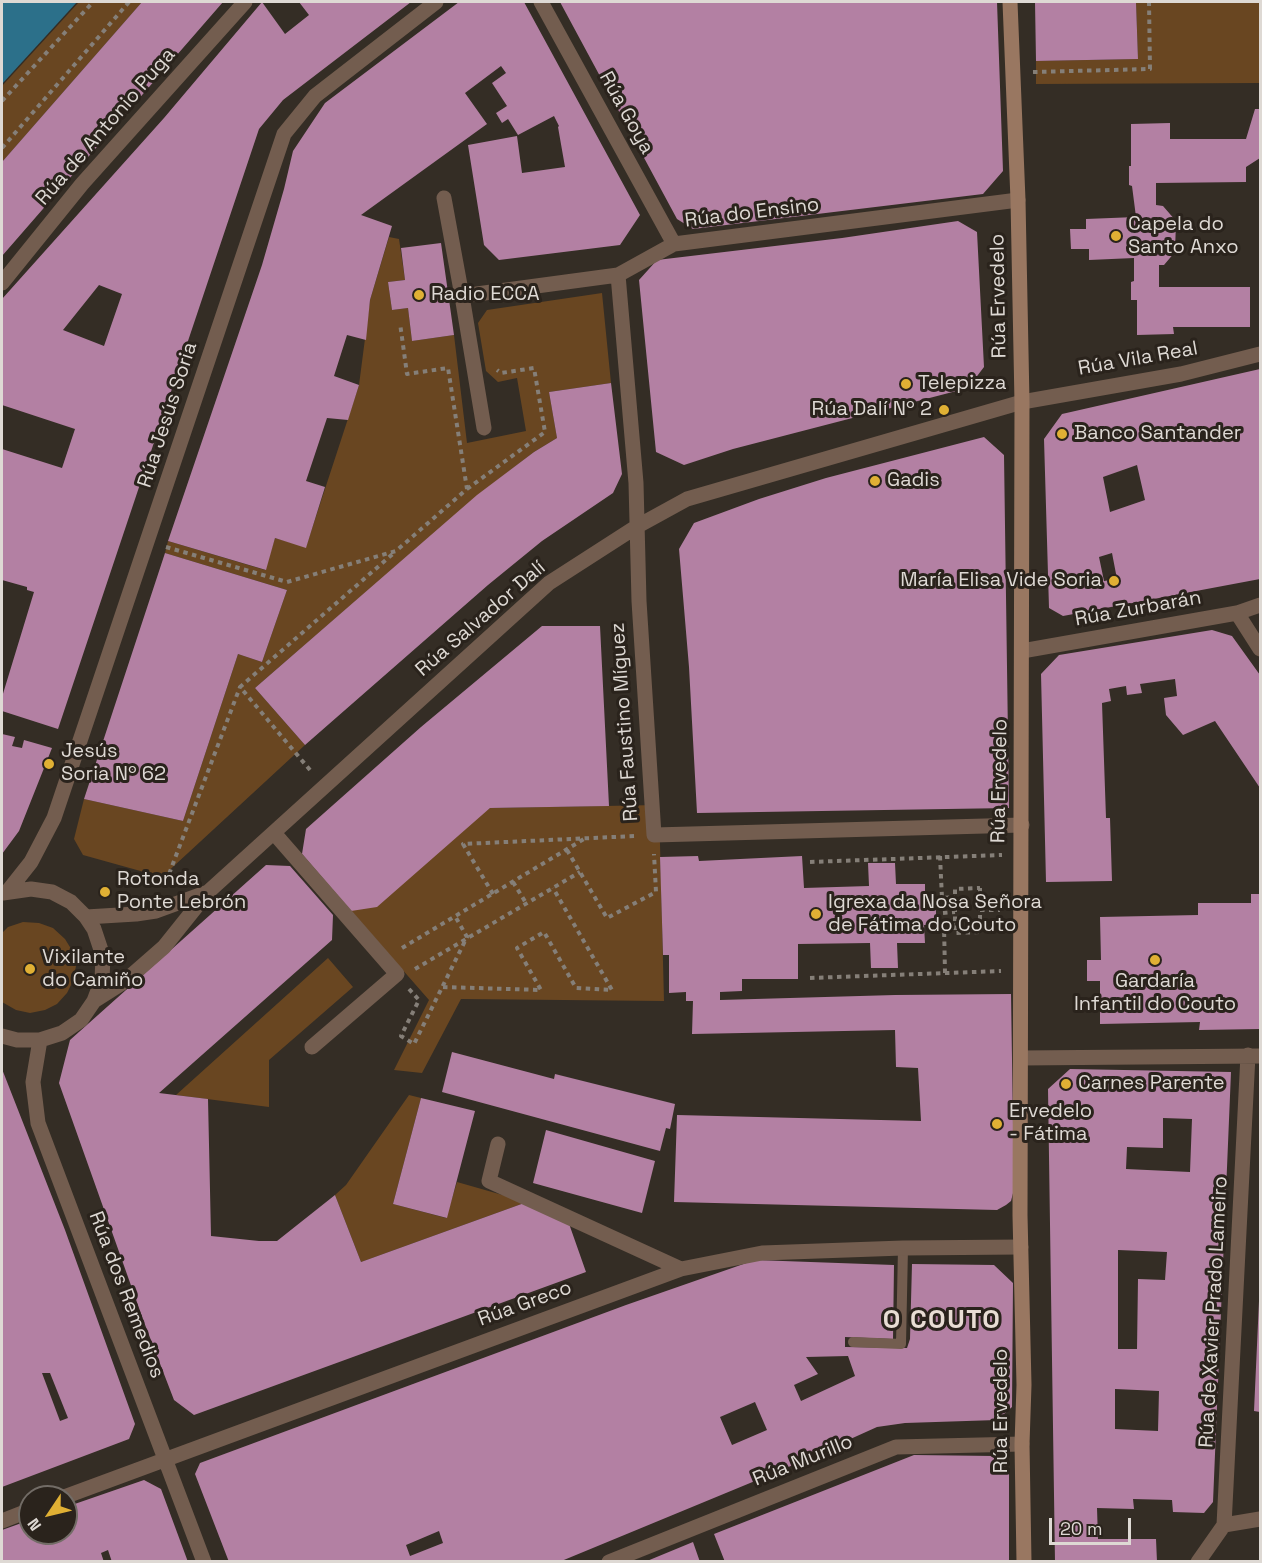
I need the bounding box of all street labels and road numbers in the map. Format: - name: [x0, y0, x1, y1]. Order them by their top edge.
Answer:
- street label: Rúa de Antonio Puga: [31, 44, 181, 210]
- street label: Rúa Goya: [593, 67, 659, 159]
- street label: Rúa do Ensino: [683, 193, 821, 233]
- street label: Rúa Ervedelo: [986, 234, 1012, 358]
- street label: Rúa Vila Real: [1076, 337, 1200, 381]
- street label: Rúa Jesús Soria: [133, 339, 203, 491]
- street label: Rúa Salvador Dalí: [411, 556, 551, 682]
- street label: Rúa Zurbarán: [1073, 586, 1203, 632]
- street label: Rúa Faustino Míguez: [606, 622, 644, 822]
- street label: Rúa Ervedelo: [987, 719, 1013, 843]
- street label: Rúa de Xavier Prado Lameiro: [1195, 1176, 1233, 1448]
- street label: Rúa dos Remedios: [83, 1208, 169, 1382]
- street label: Rúa Greco: [475, 1276, 575, 1332]
- street label: Rúa Ervedelo: [990, 1349, 1014, 1473]
- street label: Rúa Murillo: [750, 1430, 856, 1492]

